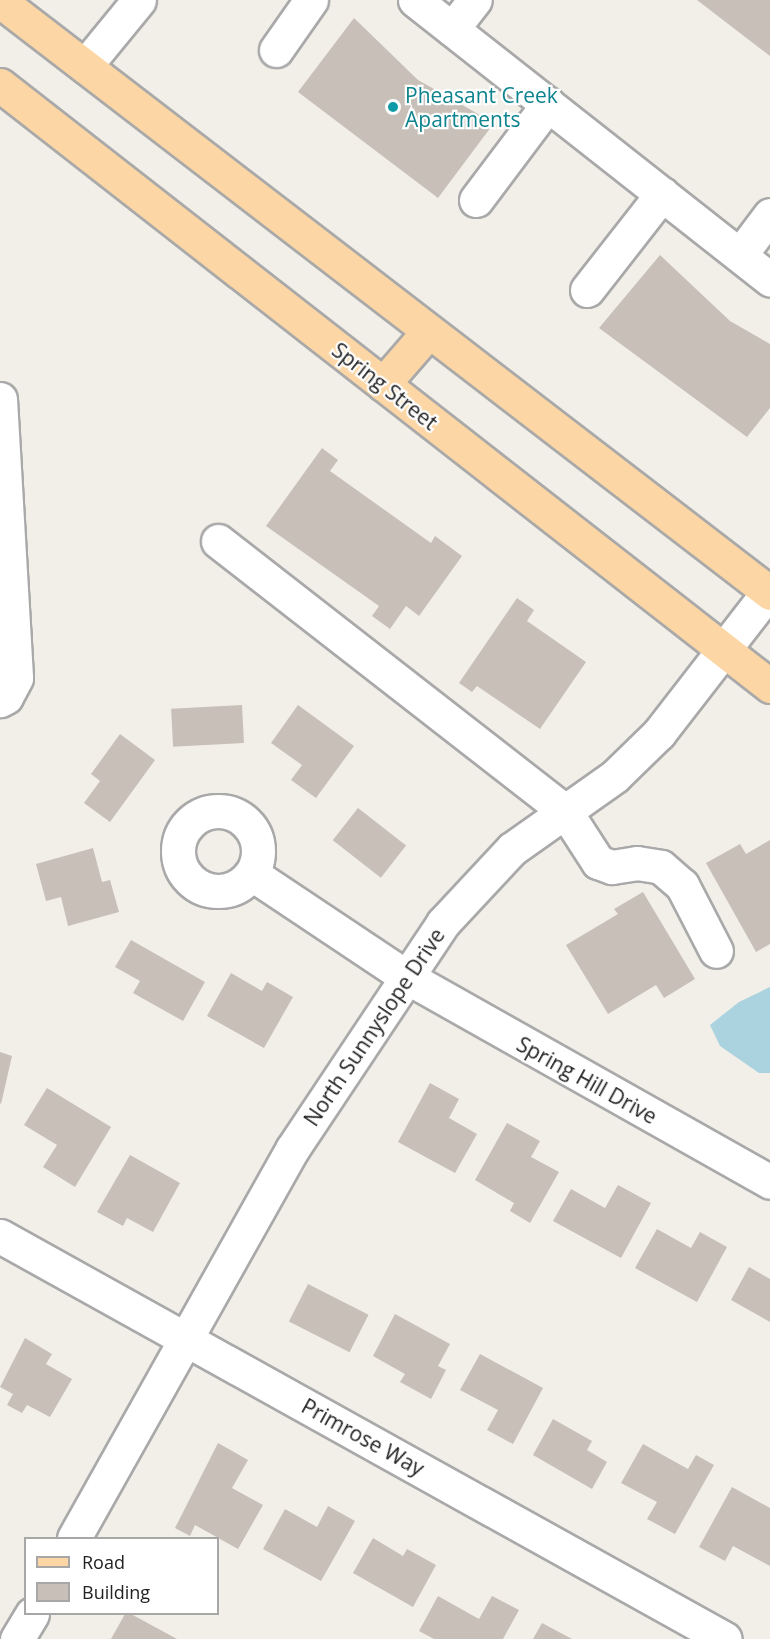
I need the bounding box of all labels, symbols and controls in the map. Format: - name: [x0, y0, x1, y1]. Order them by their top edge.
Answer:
- place label: Pheasant Creek Apartments: [405, 82, 558, 132]
- marker: Pheasant Creek Apartments: [386, 100, 400, 114]
- street label: Spring Street: [327, 337, 443, 435]
- street label: North Sunnyslope Drive: [298, 923, 450, 1131]
- street label: Spring Hill Drive: [513, 1031, 661, 1129]
- street label: Primrose Way: [297, 1393, 429, 1481]
- legend: [24, 1537, 219, 1615]
- text: Road: [82, 1550, 125, 1574]
- text: Building: [82, 1580, 150, 1604]

